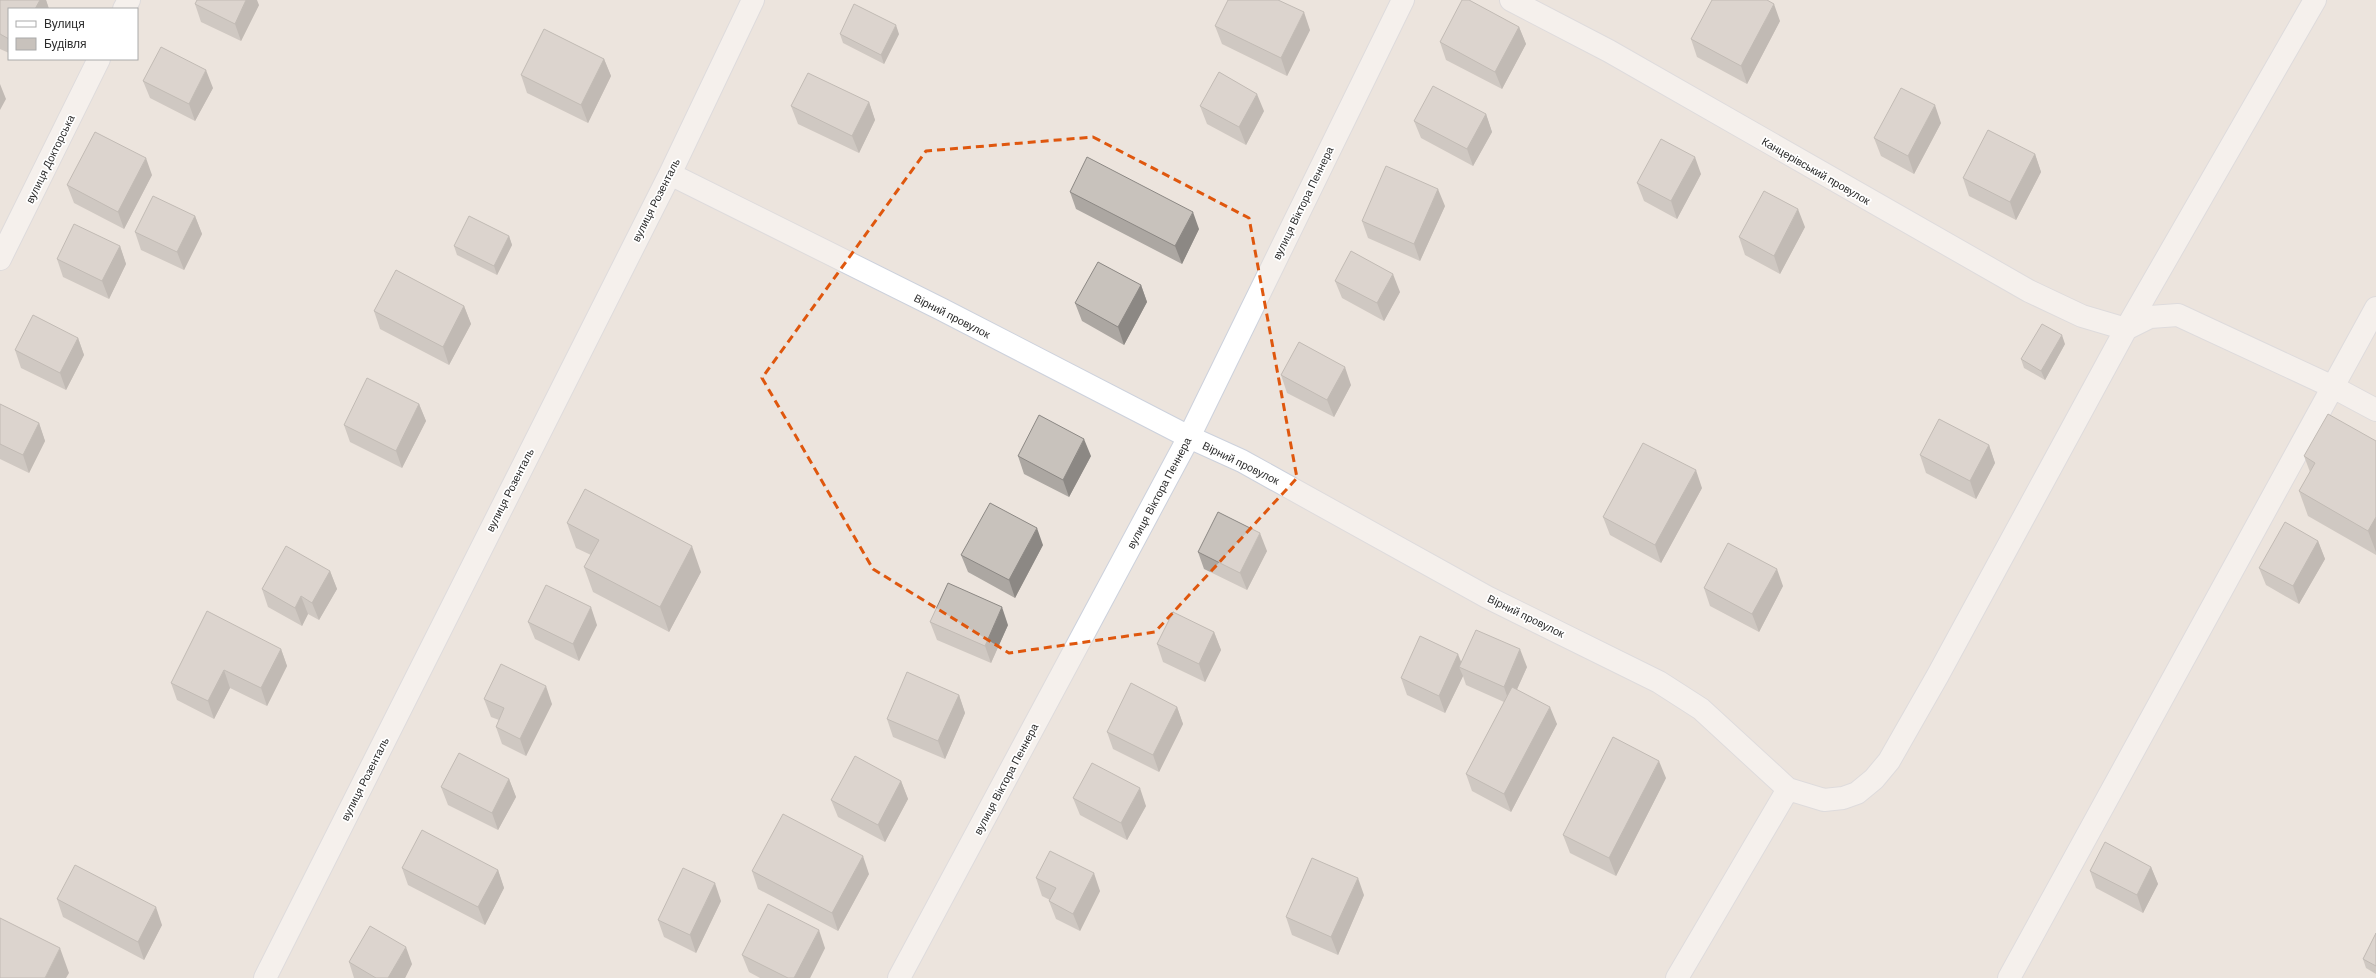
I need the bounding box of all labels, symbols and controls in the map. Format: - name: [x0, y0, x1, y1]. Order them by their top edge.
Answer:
- legend: [8, 8, 138, 60]
- text: Вулиця: [44, 16, 85, 32]
- text: Будівля: [44, 36, 86, 52]
- street label: вулиця Докторська: [22, 112, 78, 206]
- street label: Канцерівський провулок: [1759, 134, 1873, 208]
- street label: вулиця Віктора Пеннера: [1270, 143, 1337, 262]
- street label: вулиця Розенталь: [629, 156, 683, 244]
- street label: Вірний провулок: [912, 291, 993, 341]
- street label: вулиця Віктора Пеннера: [1124, 434, 1195, 551]
- street label: Вірний провулок: [1200, 438, 1282, 488]
- street label: вулиця Розенталь: [483, 446, 537, 534]
- street label: Вірний провулок: [1485, 591, 1567, 641]
- street label: вулиця Віктора Пеннера: [971, 720, 1042, 837]
- street label: вулиця Розенталь: [338, 735, 392, 823]

